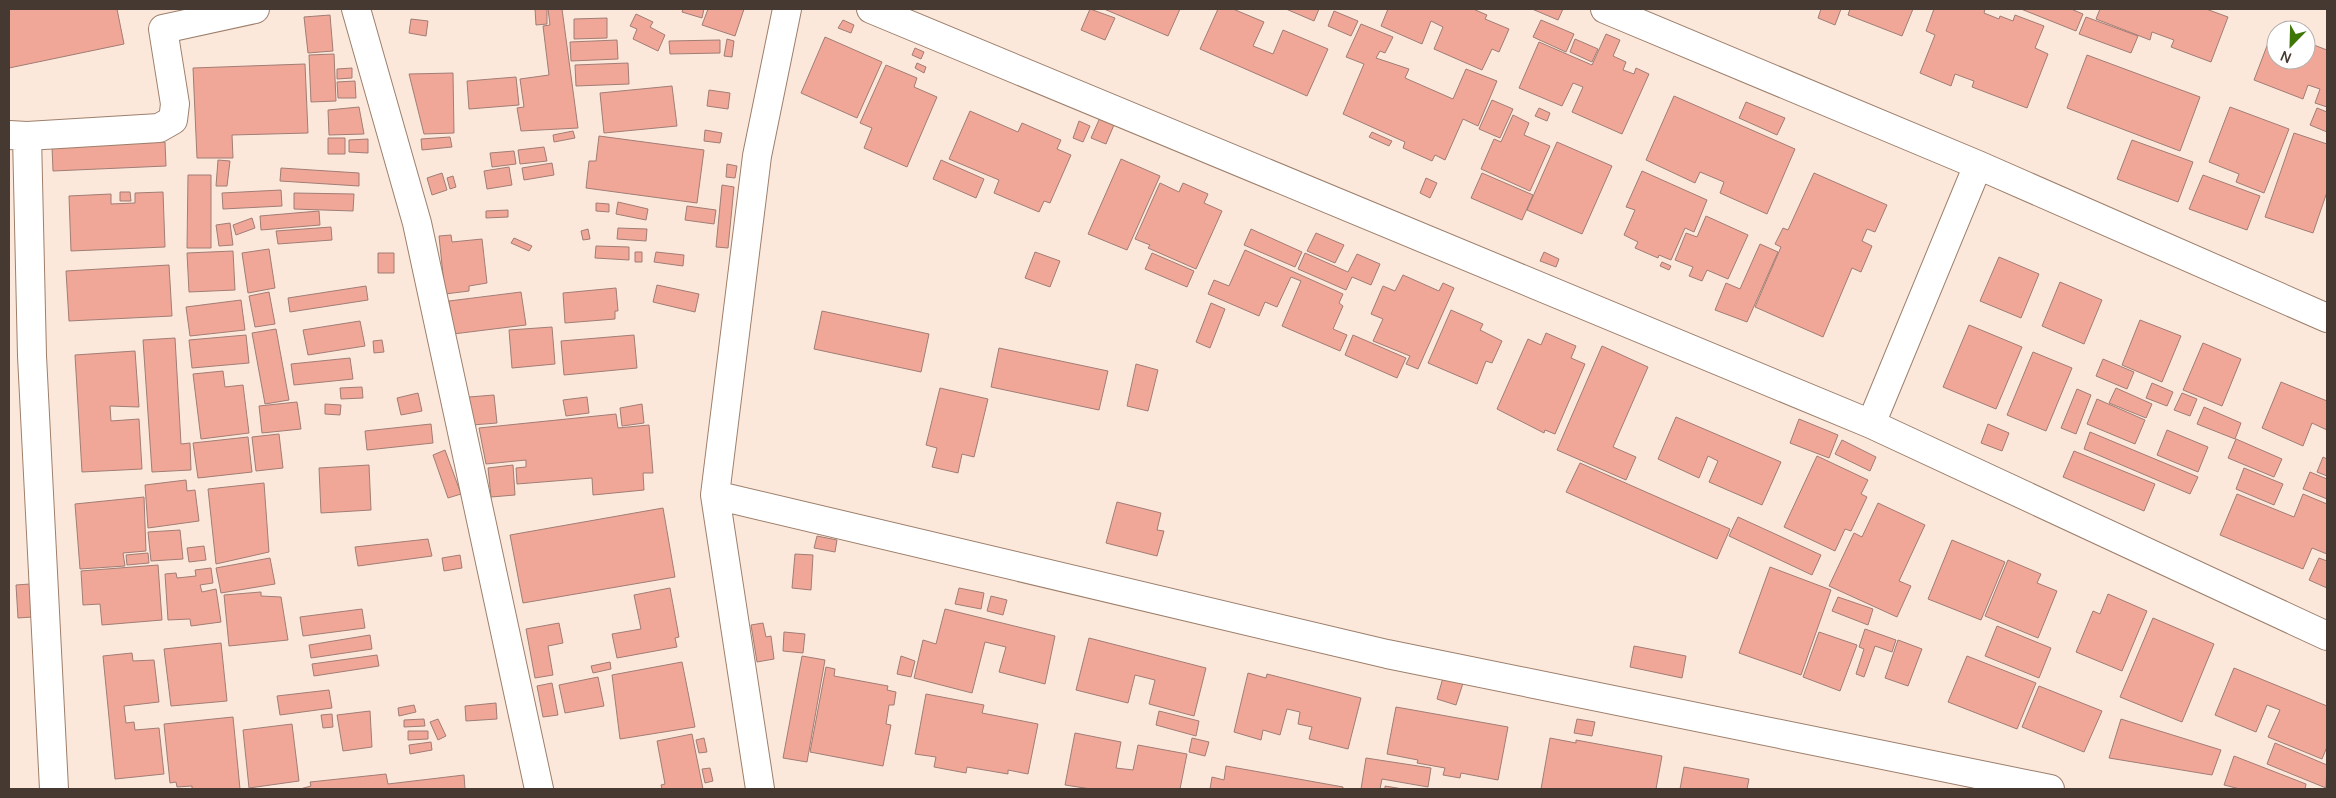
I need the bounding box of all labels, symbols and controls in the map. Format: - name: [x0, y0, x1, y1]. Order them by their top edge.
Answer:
- north arrow: [2266, 20, 2316, 70]
- text: N: [2277, 47, 2294, 68]

